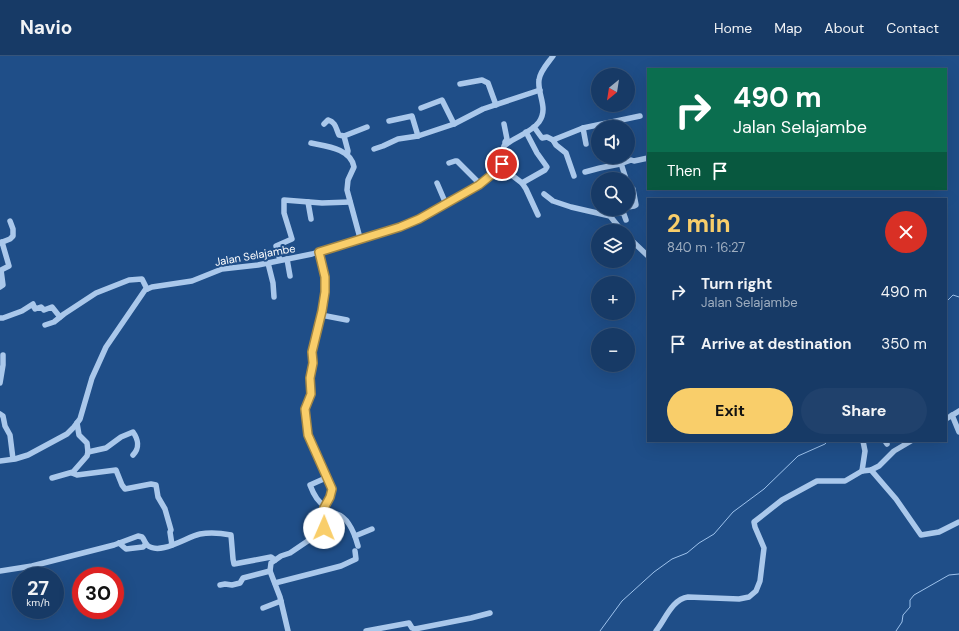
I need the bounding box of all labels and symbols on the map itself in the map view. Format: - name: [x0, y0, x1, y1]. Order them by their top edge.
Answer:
- north arrow: [591, 68, 635, 112]
- pin: [485, 147, 519, 181]
- street label: Jalan Selajambe: [213, 241, 297, 269]
- position arrow: [303, 507, 345, 549]
- speed limit sign: 30: [72, 567, 124, 619]

